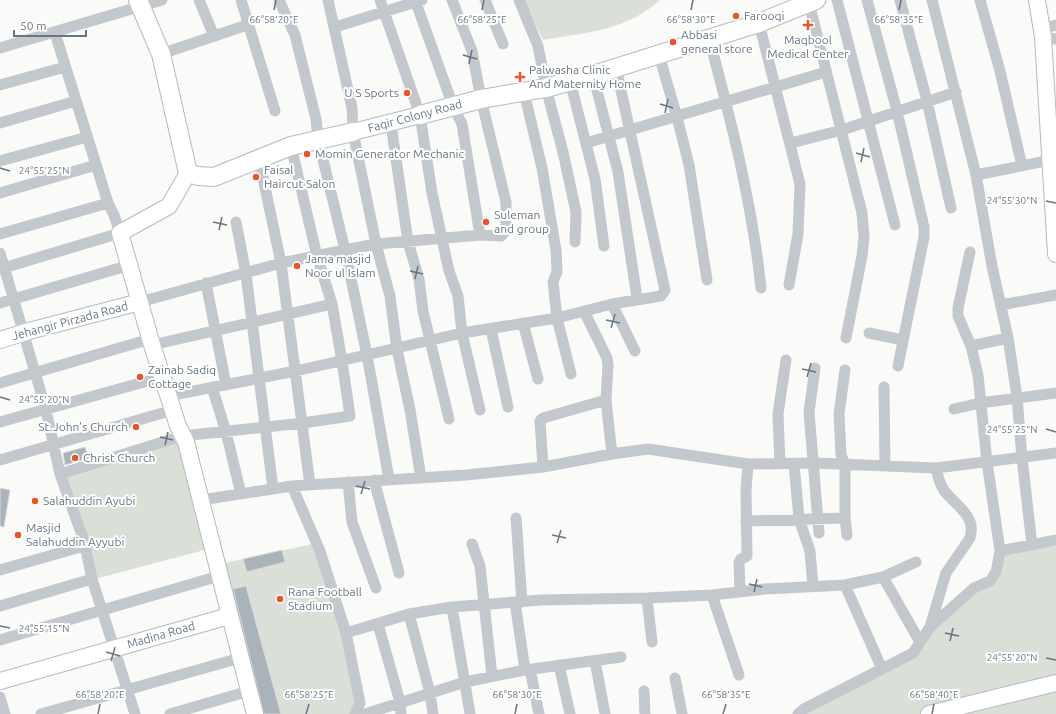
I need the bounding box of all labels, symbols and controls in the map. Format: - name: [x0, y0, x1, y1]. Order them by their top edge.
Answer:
- place label: Farooqi: [744, 9, 785, 22]
- marker: Farooqi: [731, 11, 741, 21]
- scale bar: [14, 12, 86, 38]
- text: 66°58'20"E: [249, 14, 299, 25]
- text: 66°58'25"E: [457, 14, 507, 25]
- text: 66°58'30"E: [666, 14, 716, 25]
- text: 66°58'35"E: [874, 14, 924, 25]
- text: 50 m: [20, 19, 47, 32]
- marker: Maqbool Medical Center: [802, 19, 814, 31]
- place label: Abbasi general store: [681, 28, 753, 55]
- place label: Maqbool Medical Center: [767, 33, 849, 60]
- marker: Abbasi general store: [668, 37, 678, 47]
- place label: Palwasha Clinic And Maternity Home: [529, 63, 641, 90]
- marker: Palwasha Clinic And Maternity Home: [514, 71, 526, 83]
- place label: U S Sports: [344, 86, 399, 99]
- marker: U S Sports: [402, 88, 412, 98]
- street label: Faqir Colony Road: [366, 97, 463, 134]
- place label: Momin Generator Mechanic: [315, 147, 465, 160]
- marker: Momin Generator Mechanic: [302, 149, 312, 159]
- place label: Faisal Haircut Salon: [264, 163, 335, 190]
- text: 24°55'25"N: [19, 165, 69, 176]
- marker: Faisal Haircut Salon: [251, 172, 261, 182]
- text: 24°55'30"N: [987, 195, 1037, 206]
- place label: Suleman and group: [494, 208, 549, 235]
- marker: Suleman and group: [481, 217, 491, 227]
- place label: Jama masjid Noor ul Islam: [305, 252, 376, 279]
- marker: Jama masjid Noor ul Islam: [292, 261, 302, 271]
- street label: Jehangir Pirzada Road: [11, 299, 129, 342]
- place label: Zainab Sadiq Cottage: [148, 363, 216, 390]
- marker: Zainab Sadiq Cottage: [135, 372, 145, 382]
- text: 24°55'20"N: [19, 394, 69, 405]
- place label: St.John's Church: [38, 420, 128, 433]
- marker: St.John's Church: [131, 422, 141, 432]
- text: 24°55'25"N: [987, 424, 1037, 435]
- place label: Christ Church: [83, 451, 155, 464]
- marker: Christ Church: [70, 453, 80, 463]
- place label: Salahuddin Ayubi: [43, 494, 135, 507]
- marker: Salahuddin Ayubi: [30, 496, 40, 506]
- place label: Masjid Salahuddin Ayyubi: [26, 521, 124, 548]
- marker: Masjid Salahuddin Ayyubi: [13, 530, 23, 540]
- place label: Rana Football Stadium: [288, 585, 362, 612]
- marker: Rana Football Stadium: [275, 594, 285, 604]
- street label: Madina Road: [125, 619, 196, 650]
- text: 24°55'15"N: [19, 623, 69, 634]
- text: 24°55'20"N: [987, 652, 1037, 663]
- text: 66°58'20"E: [75, 689, 125, 700]
- text: 66°58'25"E: [284, 689, 334, 700]
- text: 66°58'30"E: [492, 689, 542, 700]
- text: 66°58'35"E: [701, 689, 751, 700]
- text: 66°58'40"E: [909, 689, 959, 700]

